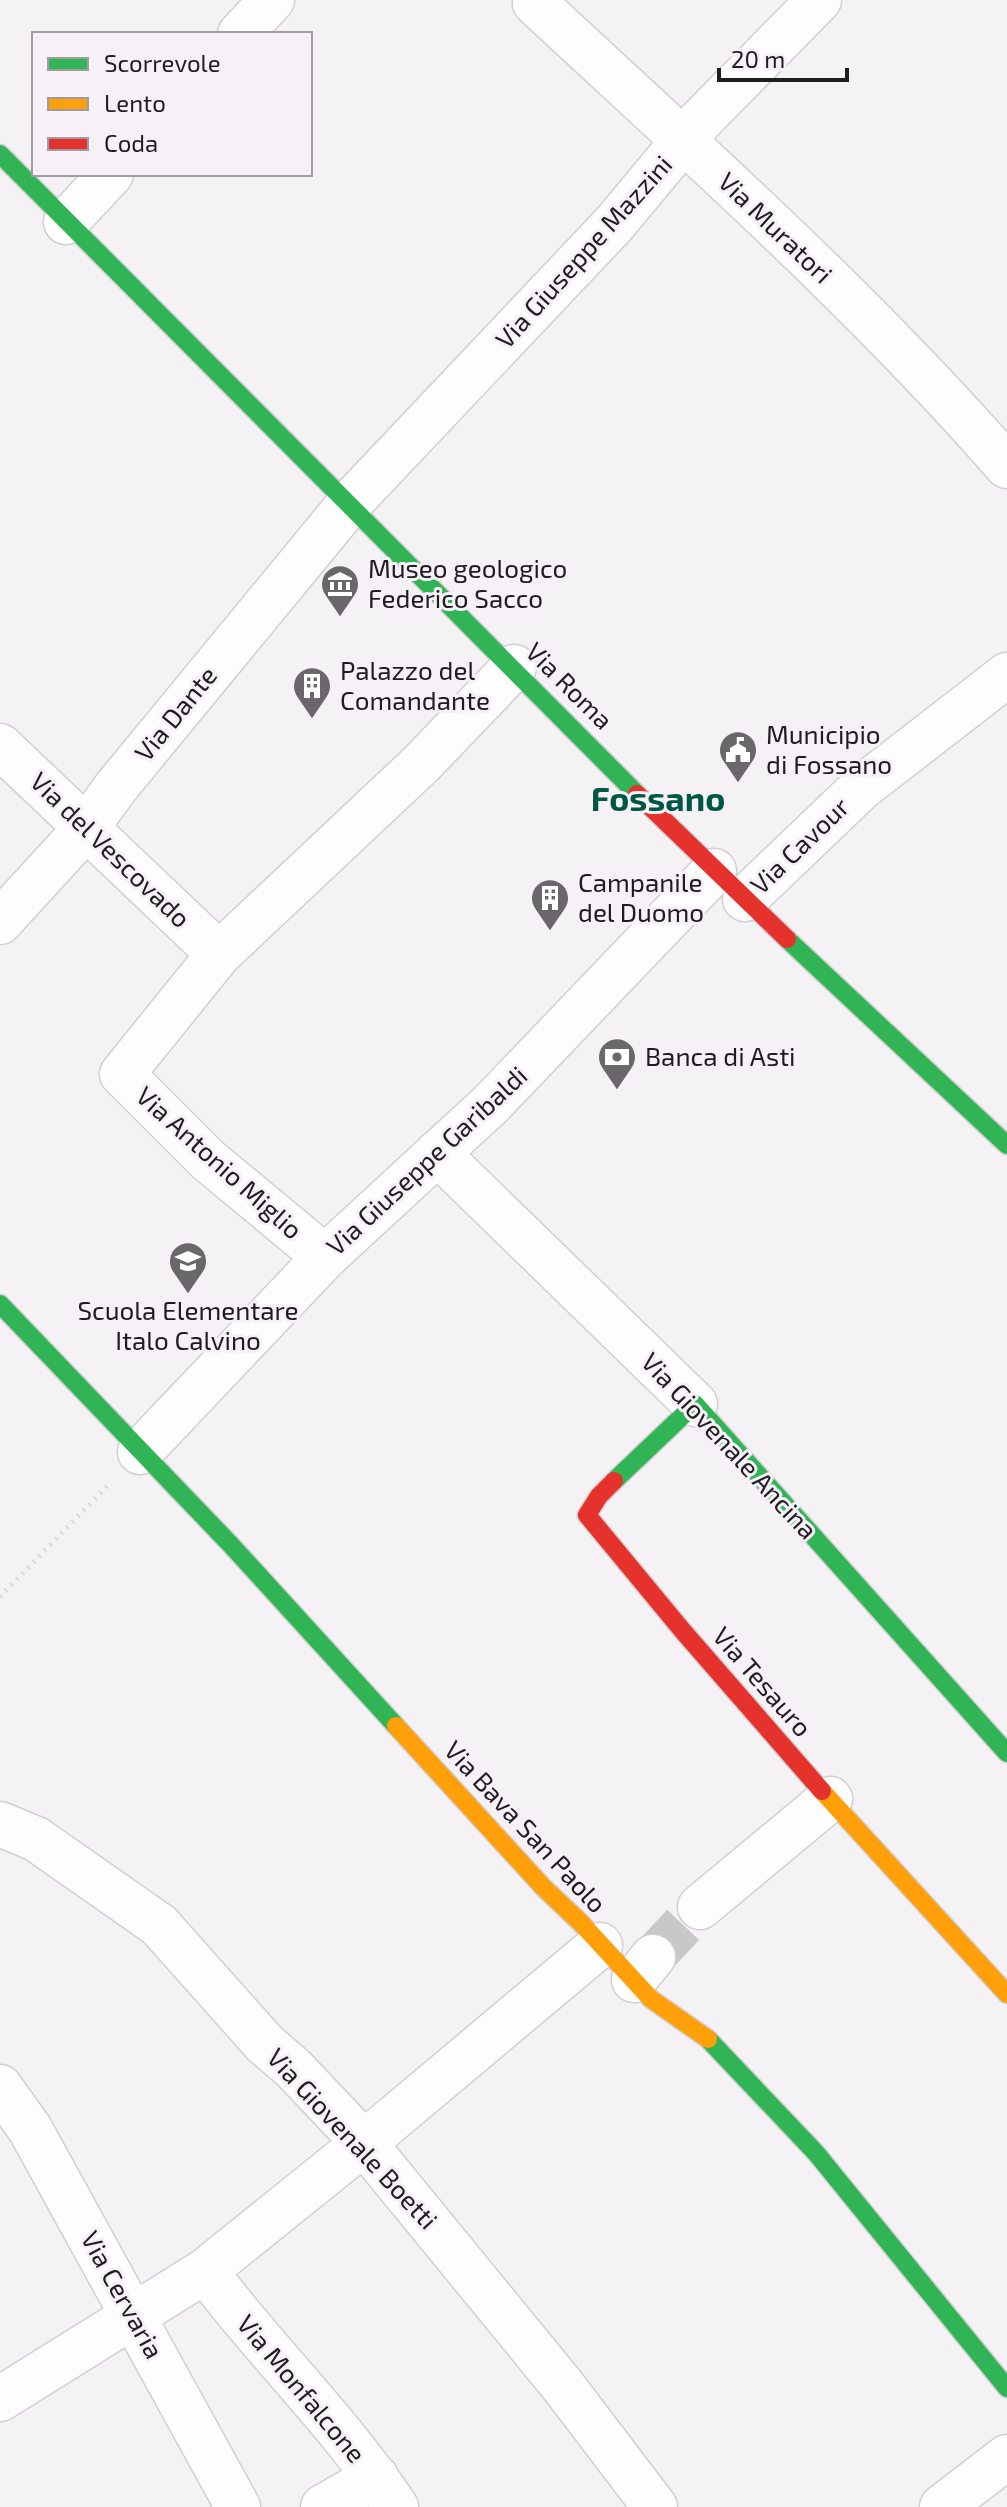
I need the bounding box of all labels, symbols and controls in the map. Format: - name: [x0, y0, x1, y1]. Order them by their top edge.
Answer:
- legend: [32, 32, 312, 176]
- scale bar: [719, 32, 847, 82]
- text: 20 m: [731, 44, 785, 73]
- text: Scorrevole: [104, 48, 221, 77]
- text: Lento: [104, 88, 166, 117]
- text: Coda: [104, 128, 158, 157]
- street label: Via Giuseppe Mazzini: [488, 148, 678, 354]
- street label: Via Muratori: [713, 165, 839, 289]
- place label: Museo geologico Federico Sacco: [368, 552, 567, 613]
- museum icon: Museo geologico Federico Sacco: [319, 563, 361, 618]
- street label: Via Roma: [520, 635, 620, 735]
- place label: Palazzo del Comandante: [340, 654, 490, 715]
- street label: Via Dante: [127, 659, 222, 767]
- building icon: Palazzo del Comandante: [291, 665, 333, 720]
- place label: Municipio di Fossano: [766, 718, 892, 779]
- public building icon: Municipio di Fossano: [717, 729, 759, 784]
- street label: Via del Vescovado: [25, 765, 197, 933]
- district label: Fossano: [591, 777, 725, 818]
- street label: Via Cavour: [743, 790, 855, 900]
- place label: Campanile del Duomo: [578, 866, 704, 927]
- building icon: Campanile del Duomo: [529, 877, 571, 932]
- bank icon: Banca di Asti: [596, 1036, 638, 1091]
- place label: Banca di Asti: [645, 1040, 796, 1071]
- street label: Via Giuseppe Garibaldi: [319, 1059, 533, 1261]
- street label: Via Antonio Miglio: [131, 1079, 309, 1244]
- school or university icon: Scuola Elementare Italo Calvino: [167, 1240, 209, 1295]
- place label: Scuola Elementare Italo Calvino: [77, 1294, 299, 1355]
- street label: Via Giovenale Ancina: [636, 1345, 824, 1545]
- street label: Via Tesauro: [707, 1620, 819, 1742]
- street label: Via Bava San Paolo: [439, 1734, 613, 1918]
- street label: Via Giovenale Boetti: [262, 2041, 445, 2235]
- street label: Via Cervaria: [76, 2225, 171, 2363]
- street label: Via Monfalcone: [231, 2308, 373, 2468]

